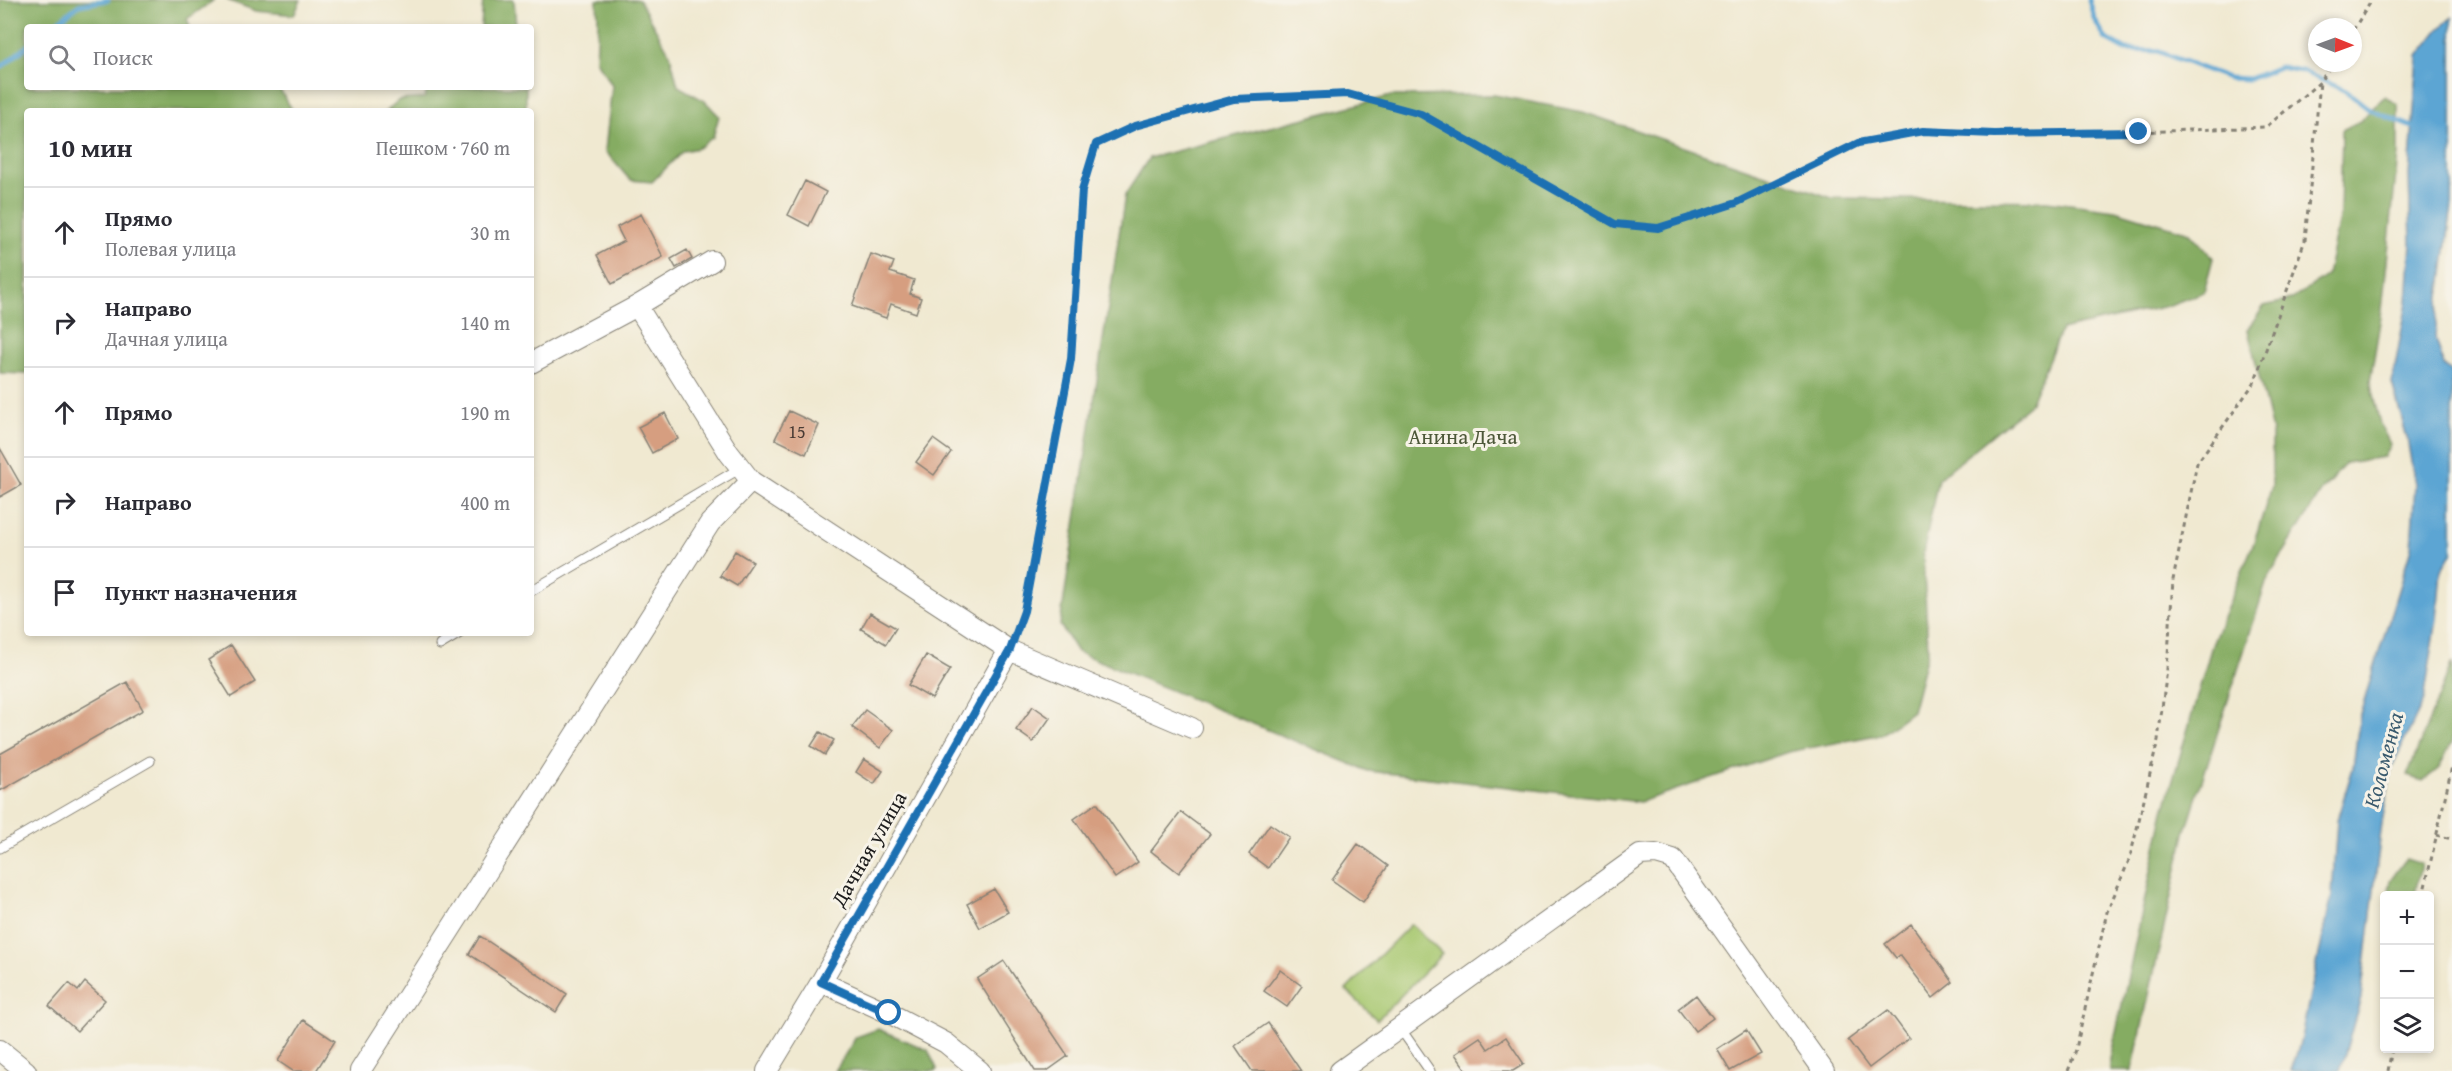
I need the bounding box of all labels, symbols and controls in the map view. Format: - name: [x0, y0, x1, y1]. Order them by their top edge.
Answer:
- north arrow: [2308, 18, 2362, 72]
- search box: [24, 24, 534, 90]
- icon: search: [45, 41, 78, 74]
- text: Поиск: [93, 41, 153, 73]
- route end: [2125, 118, 2151, 144]
- text: 10 мин: [48, 128, 133, 167]
- text: Пешком · 760 m: [376, 133, 510, 162]
- text: Прямо: [105, 202, 172, 234]
- icon: ahead: [48, 216, 81, 249]
- text: 30 m: [470, 218, 510, 247]
- text: Полевая улица: [105, 234, 236, 263]
- text: Направо: [105, 292, 192, 324]
- icon: right: [48, 306, 81, 339]
- text: 140 m: [460, 308, 510, 337]
- text: Дачная улица: [105, 324, 228, 353]
- icon: ahead: [48, 396, 81, 429]
- text: Прямо: [105, 396, 172, 428]
- text: 190 m: [460, 398, 510, 427]
- house number: 15: [788, 418, 806, 445]
- park label: Анина Дача: [1409, 421, 1517, 452]
- icon: right: [48, 486, 81, 519]
- text: Направо: [105, 486, 192, 518]
- text: 400 m: [460, 488, 510, 517]
- icon: arrive: [48, 576, 81, 609]
- text: Пункт назначения: [105, 576, 297, 608]
- water label: Коломенка: [2355, 709, 2411, 811]
- street label: Дачная улица: [822, 785, 914, 913]
- map controls: [2380, 891, 2434, 1053]
- button: +: [2380, 891, 2434, 945]
- button: −: [2380, 945, 2434, 999]
- route start: [875, 999, 901, 1025]
- button: layers: [2380, 999, 2434, 1053]

